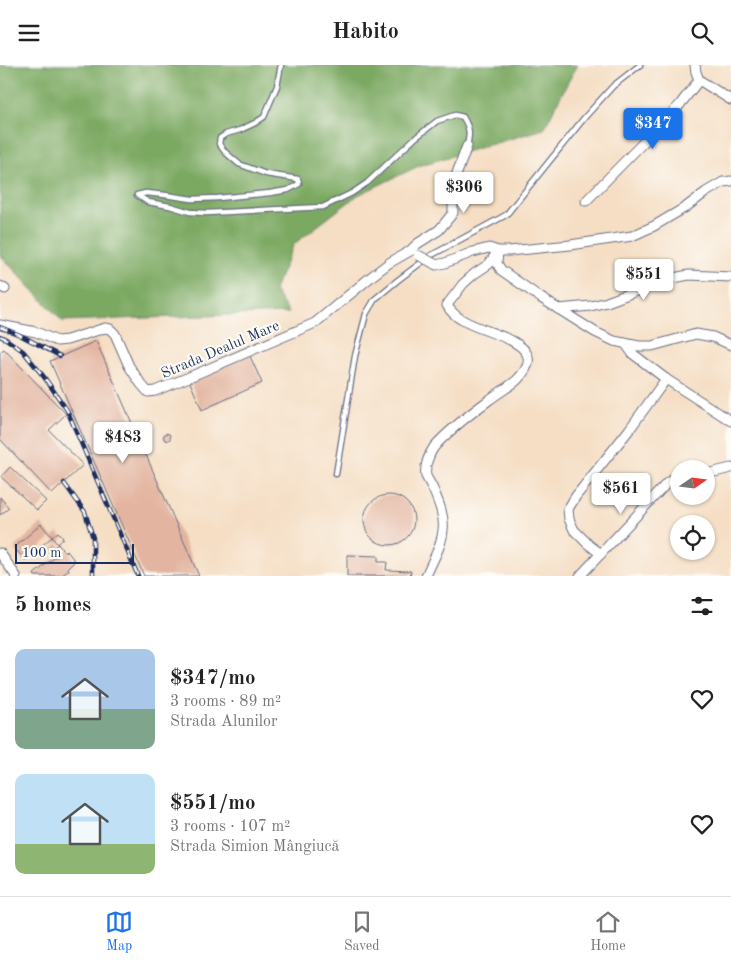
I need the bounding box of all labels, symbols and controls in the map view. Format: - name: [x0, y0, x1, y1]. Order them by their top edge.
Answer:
- icon: menu: [15, 19, 43, 47]
- icon: search: [688, 19, 716, 47]
- text: Habito: [332, 21, 399, 43]
- pin: $347: [623, 107, 683, 150]
- text: $347: [634, 116, 672, 132]
- pin: $306: [434, 171, 494, 214]
- text: $306: [445, 180, 483, 196]
- pin: $551: [614, 259, 674, 301]
- text: $551: [625, 267, 663, 283]
- street label: Strada Dealul Mare: [159, 319, 282, 382]
- pin: $483: [93, 421, 153, 464]
- text: $483: [104, 430, 142, 446]
- north arrow: [670, 460, 715, 505]
- map controls: [670, 460, 715, 560]
- pin: $561: [591, 473, 651, 515]
- text: $561: [602, 481, 640, 497]
- button: locate: [670, 515, 715, 560]
- scale bar: [15, 541, 134, 564]
- text: 100 m: [22, 546, 61, 560]
- icon: filters: [688, 592, 716, 620]
- text: 5 homes: [15, 595, 91, 616]
- text: $347/mo: [170, 668, 256, 689]
- icon: home: [55, 669, 115, 729]
- icon: heart: [688, 685, 716, 713]
- text: 3 rooms · 89 m²: [170, 694, 281, 710]
- text: Strada Alunilor: [170, 714, 278, 730]
- text: $551/mo: [170, 793, 256, 814]
- icon: home: [55, 794, 115, 854]
- icon: heart: [688, 810, 716, 838]
- text: 3 rooms · 107 m²: [170, 819, 290, 835]
- text: Strada Simion Mângiucă: [170, 839, 339, 855]
- tab: Map: [105, 908, 133, 955]
- tab: Saved: [344, 908, 380, 955]
- tab: Home: [590, 908, 626, 955]

